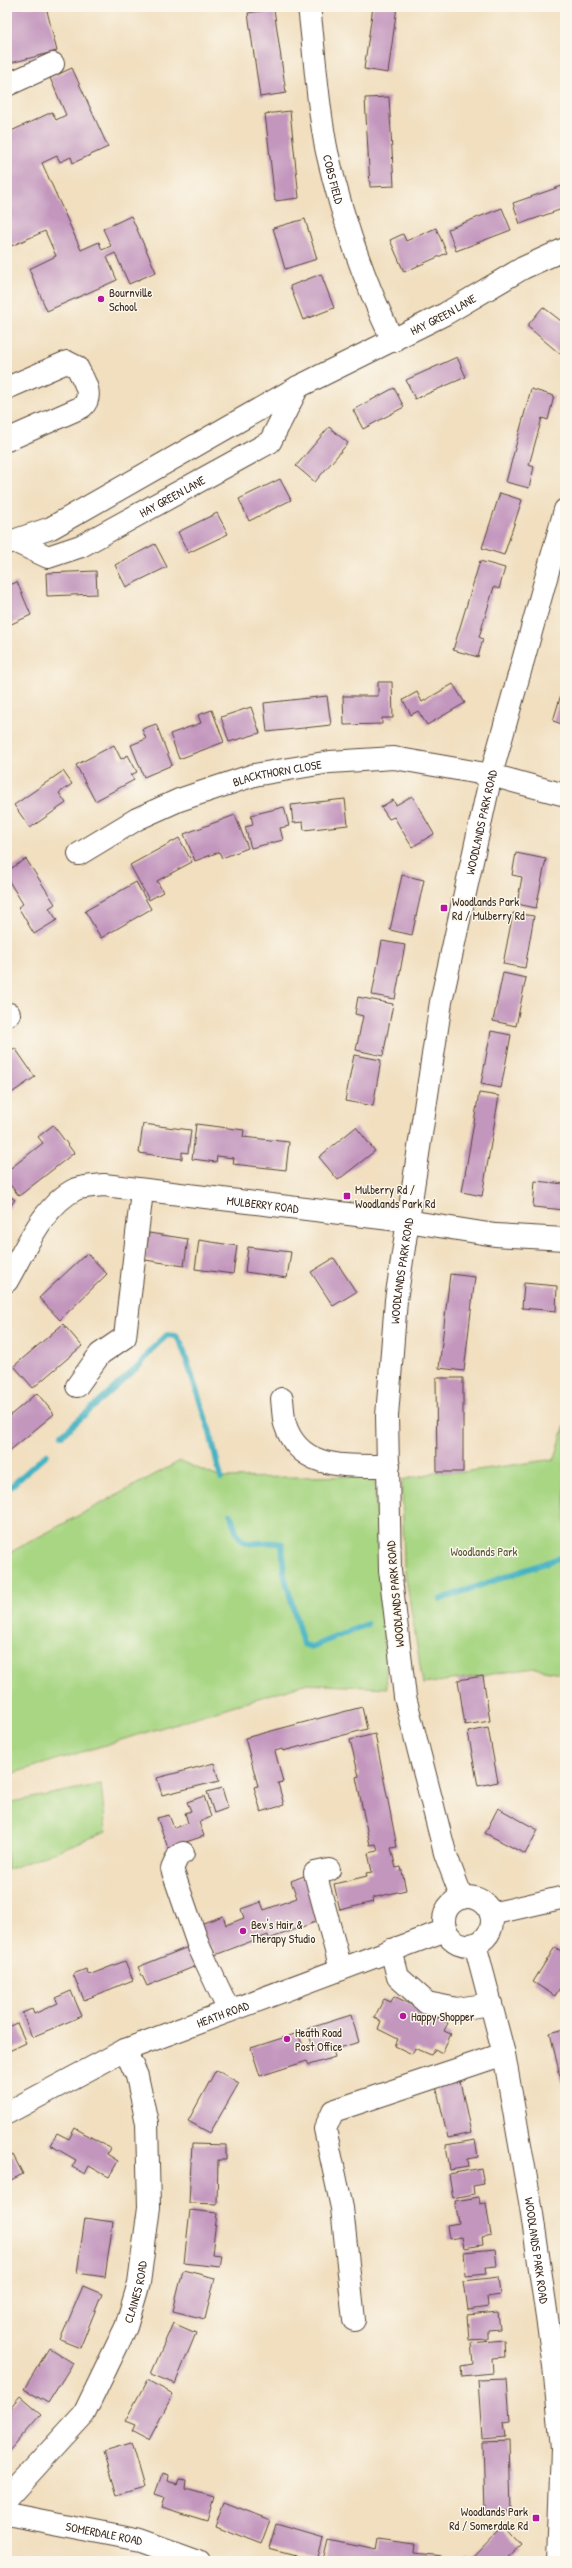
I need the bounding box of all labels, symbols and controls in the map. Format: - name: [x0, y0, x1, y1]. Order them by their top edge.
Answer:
- street label: COBS FIELD: [319, 153, 349, 206]
- place label: Bournville School: [109, 284, 152, 315]
- street label: HAY GREEN LANE: [407, 289, 479, 339]
- marker: Bournville School: [96, 294, 106, 304]
- street label: HAY GREEN LANE: [136, 471, 209, 521]
- street label: BLACKTHORN CLOSE: [230, 755, 323, 790]
- street label: WOODLANDS PARK ROAD: [461, 767, 501, 876]
- place label: Woodlands Park Rd / Mulberry Rd: [452, 893, 525, 924]
- marker: Woodlands Park Rd / Mulberry Rd: [439, 903, 449, 913]
- place label: Mulberry Rd / Woodlands Park Rd: [355, 1181, 435, 1212]
- street label: MULBERRY ROAD: [226, 1191, 300, 1217]
- marker: Mulberry Rd / Woodlands Park Rd: [342, 1191, 352, 1201]
- street label: WOODLANDS PARK ROAD: [386, 1216, 417, 1325]
- street label: WOODLANDS PARK ROAD: [382, 1540, 408, 1648]
- park label: Woodlands Park: [450, 1543, 518, 1560]
- place label: Bev's Hair & Therapy Studio: [251, 1916, 316, 1947]
- marker: Bev's Hair & Therapy Studio: [238, 1926, 248, 1936]
- street label: HEATH ROAD: [194, 1996, 251, 2031]
- place label: Happy Shopper: [411, 2008, 475, 2025]
- marker: Happy Shopper: [398, 2011, 408, 2021]
- place label: Heath Road Post Office: [295, 2024, 342, 2055]
- marker: Heath Road Post Office: [282, 2034, 292, 2044]
- street label: WOODLANDS PARK ROAD: [521, 2196, 553, 2305]
- street label: CLAINES ROAD: [119, 2260, 150, 2325]
- place label: Woodlands Park Rd / Somerdale Rd: [449, 2503, 528, 2534]
- marker: Woodlands Park Rd / Somerdale Rd: [531, 2513, 541, 2523]
- street label: SOMERDALE ROAD: [64, 2517, 144, 2549]

